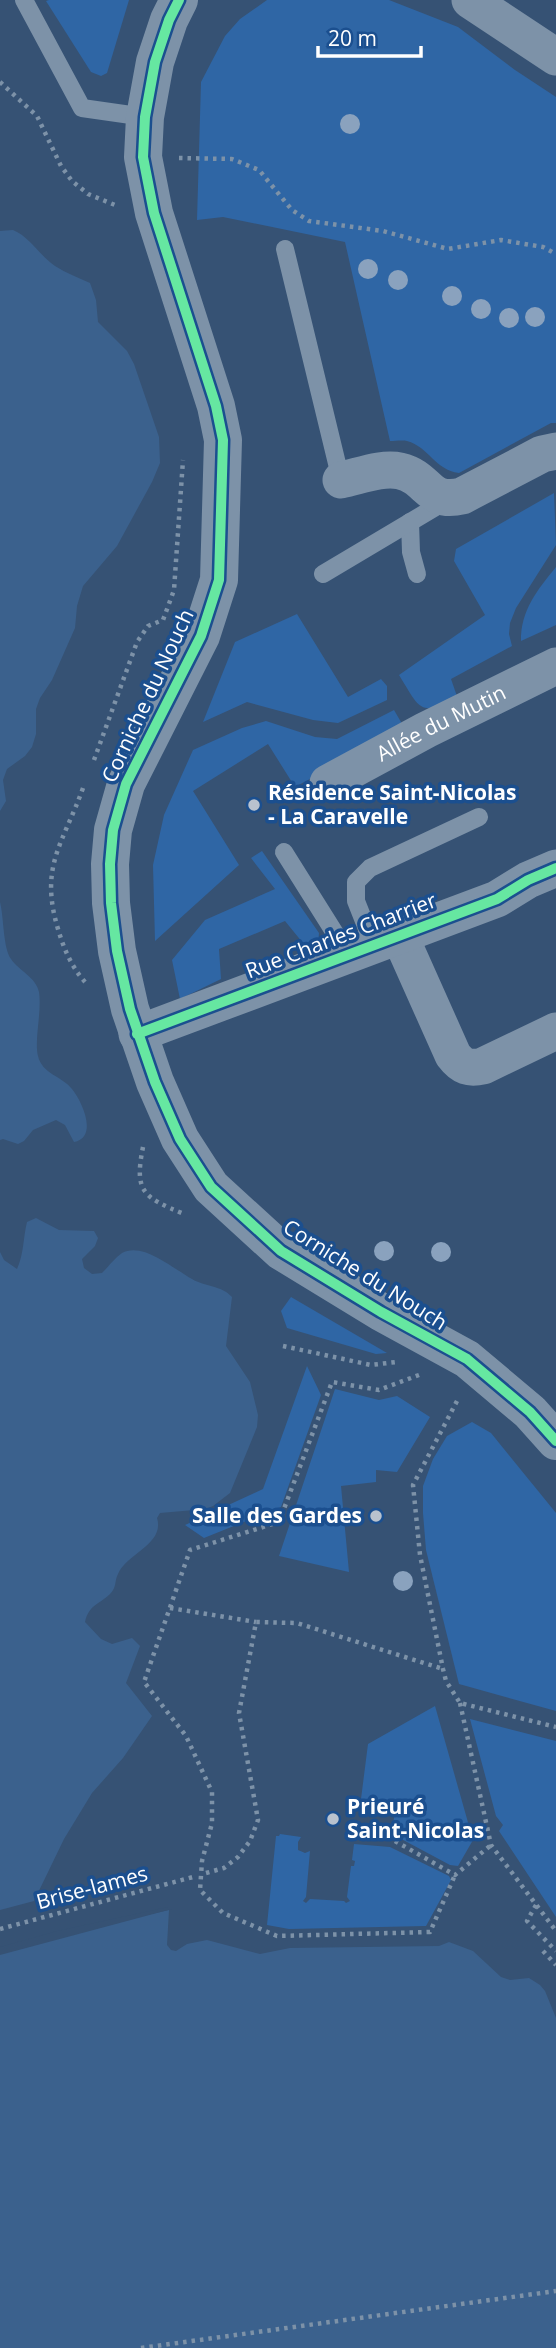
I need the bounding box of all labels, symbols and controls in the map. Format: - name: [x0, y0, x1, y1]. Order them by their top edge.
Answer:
- scale bar: [318, 14, 421, 58]
- text: 20 m: [328, 24, 377, 52]
- street label: Corniche du Nouch: [95, 604, 200, 787]
- street label: Allée du Mutin: [371, 678, 510, 767]
- place label: Résidence Saint-Nicolas - La Caravelle: [268, 778, 516, 830]
- marker: Résidence Saint-Nicolas - La Caravelle: [246, 797, 262, 813]
- street label: Rue Charles Charrier: [241, 886, 441, 984]
- street label: Corniche du Nouch: [278, 1212, 453, 1336]
- place label: Salle des Gardes: [192, 1501, 362, 1529]
- marker: Salle des Gardes: [368, 1508, 384, 1524]
- place label: Prieuré Saint-Nicolas: [347, 1792, 484, 1844]
- marker: Prieuré Saint-Nicolas: [325, 1811, 341, 1827]
- street label: Brise-lames: [33, 1859, 151, 1915]

